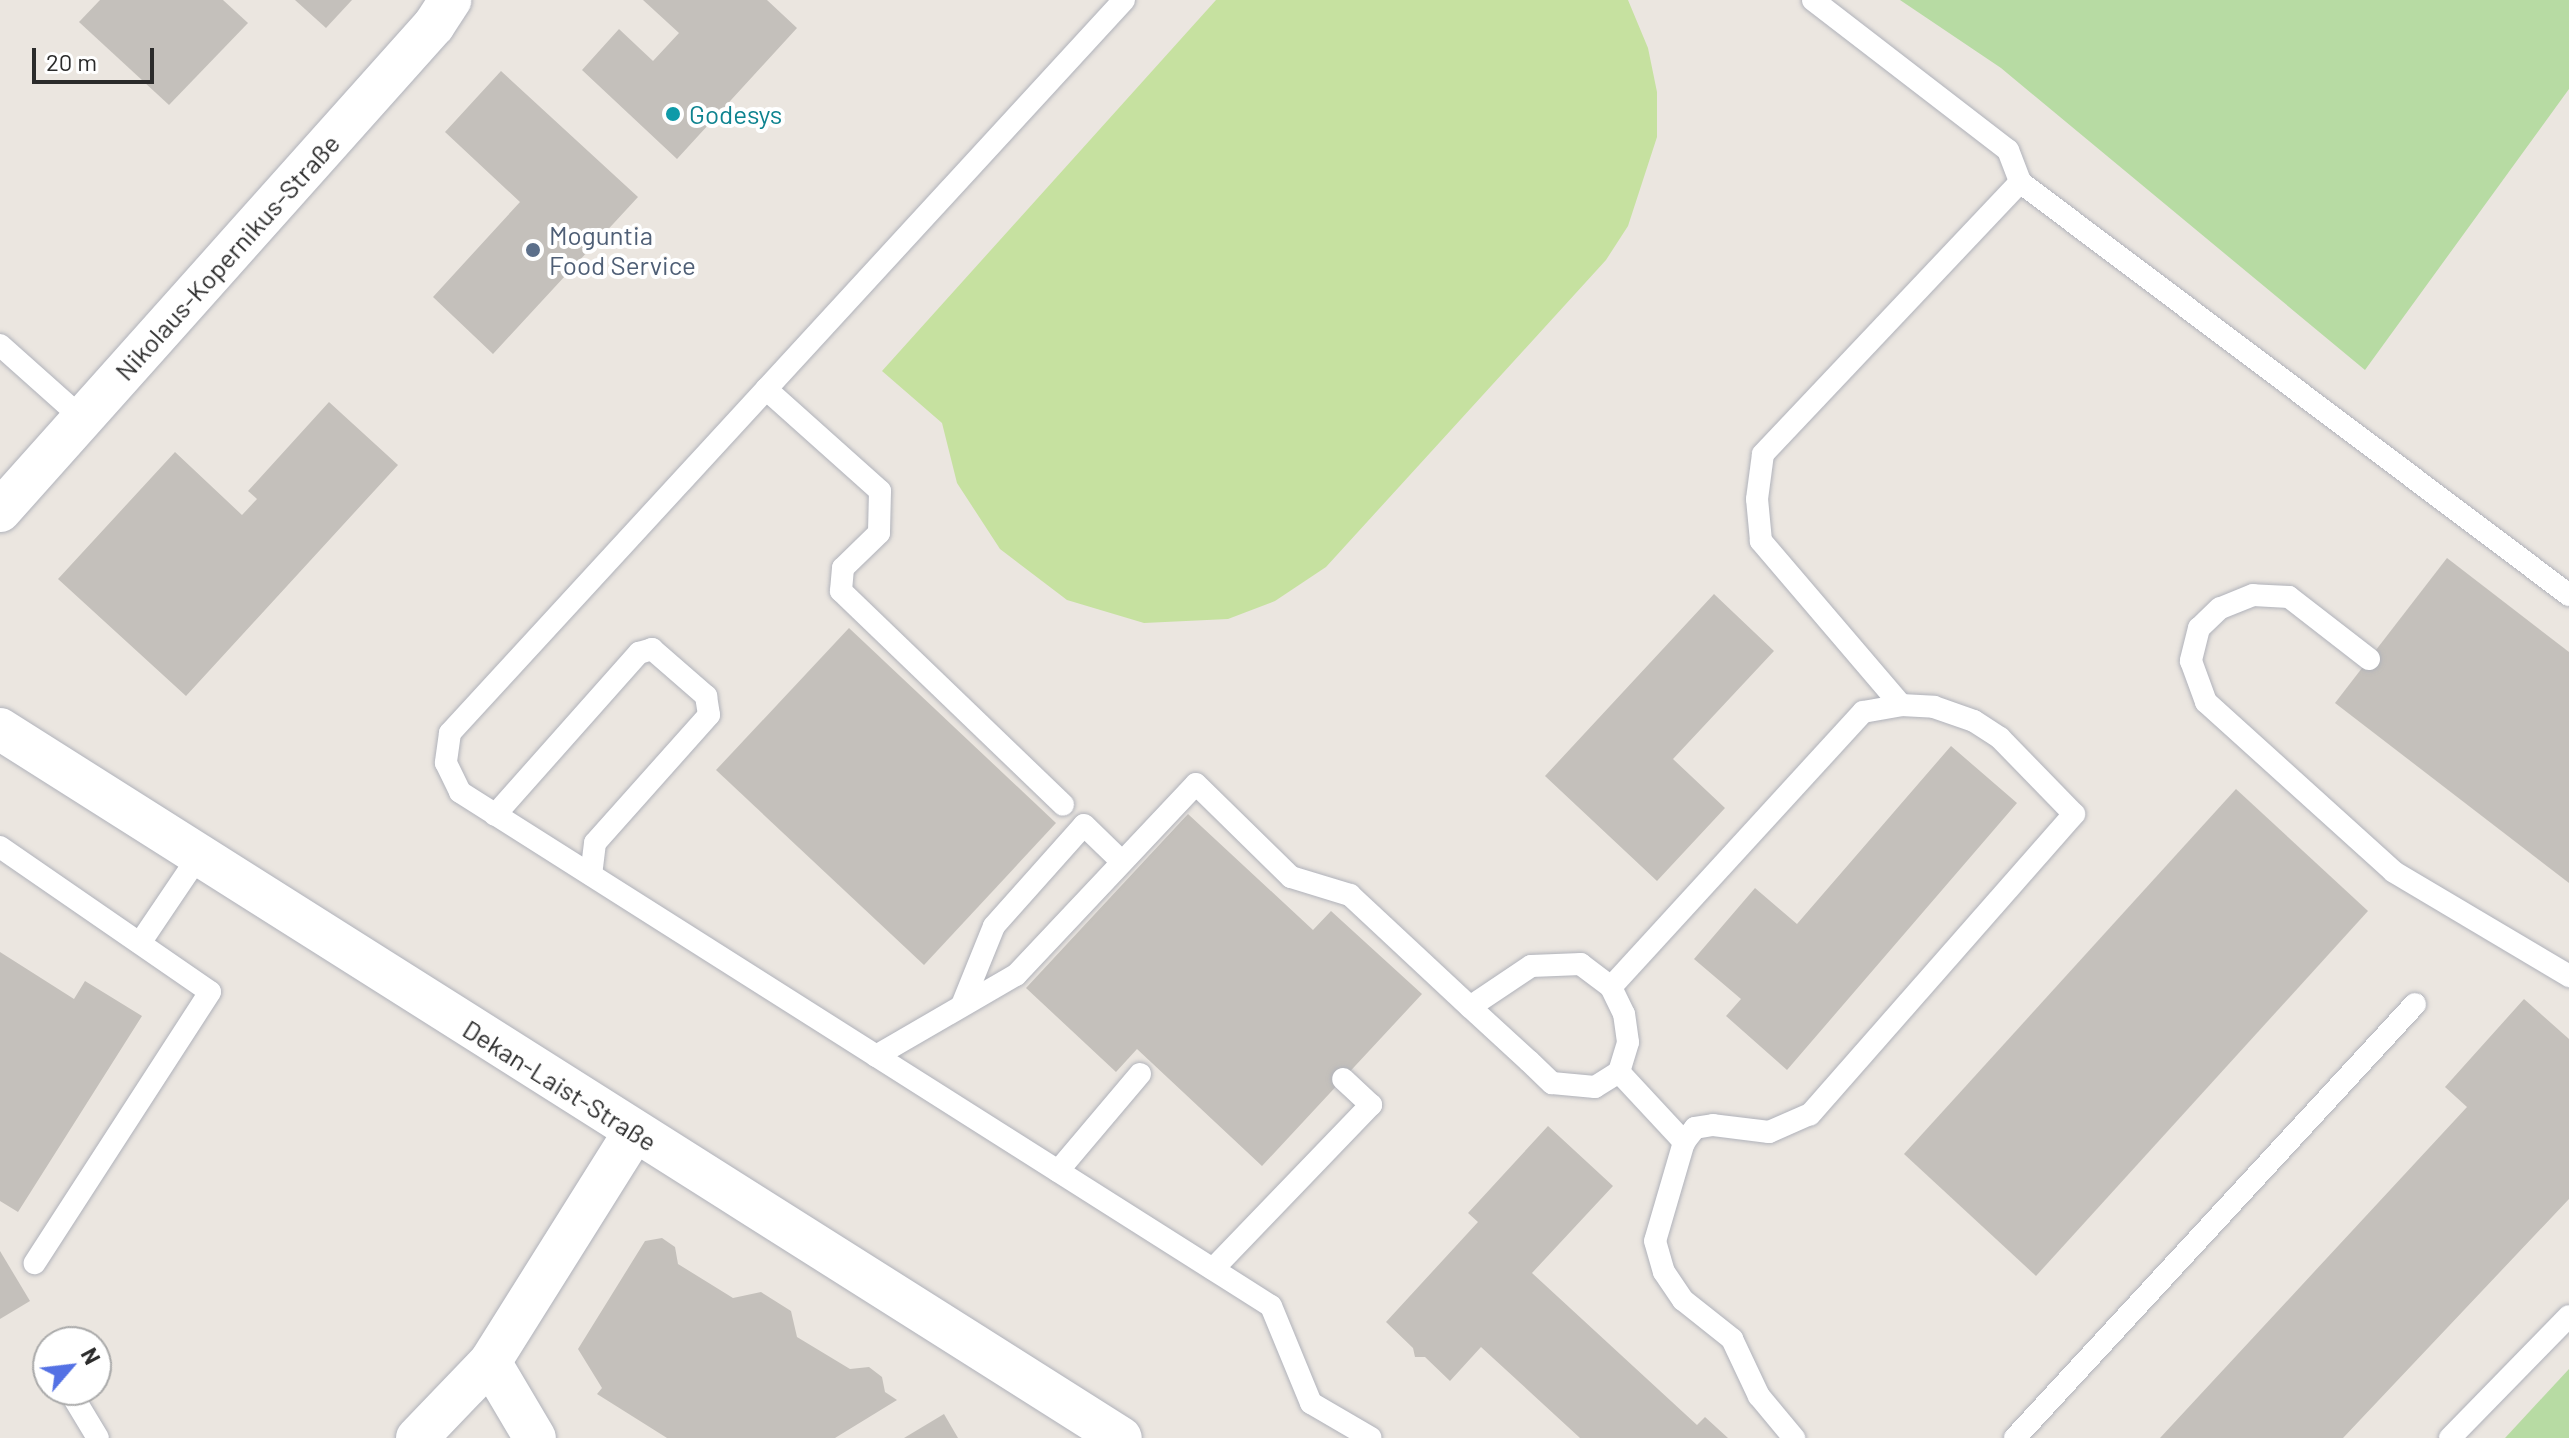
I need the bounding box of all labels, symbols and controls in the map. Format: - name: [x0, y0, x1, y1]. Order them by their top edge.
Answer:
- scale bar: [36, 32, 158, 82]
- text: 20 m: [46, 47, 97, 76]
- place label: Godesys: [689, 98, 782, 130]
- marker: Godesys: [664, 105, 682, 123]
- street label: Nikolaus-Kopernikus-Straße: [108, 128, 346, 386]
- place label: Moguntia Food Service: [549, 219, 696, 280]
- marker: Moguntia Food Service: [524, 241, 542, 259]
- street label: Dekan-Laist-Straße: [457, 1013, 663, 1157]
- north arrow: [32, 1326, 112, 1406]
- text: N: [77, 1343, 106, 1368]

